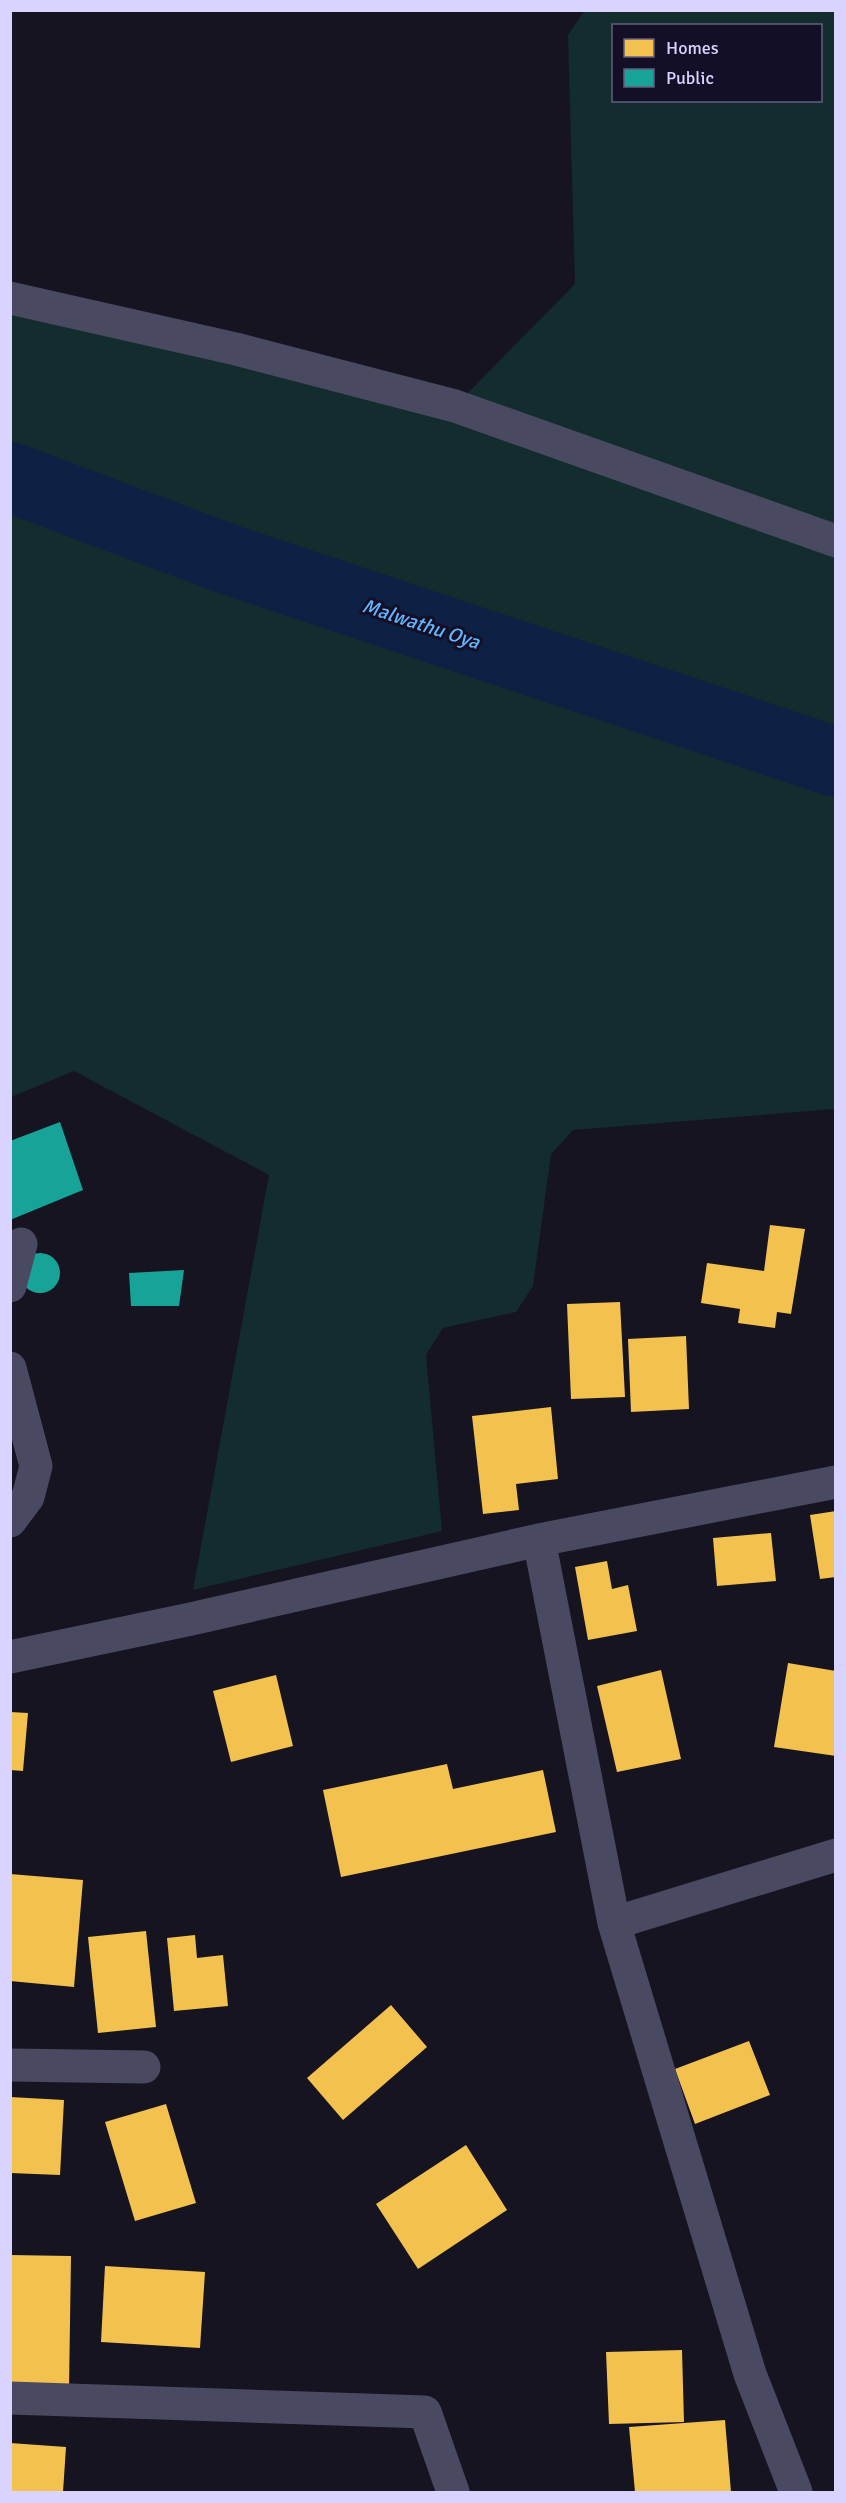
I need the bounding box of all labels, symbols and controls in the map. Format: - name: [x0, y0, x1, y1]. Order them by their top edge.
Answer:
- legend: [612, 24, 822, 102]
- text: Homes: [666, 37, 719, 59]
- text: Public: [666, 67, 714, 89]
- water label: Malwathu Oya: [359, 593, 484, 655]

